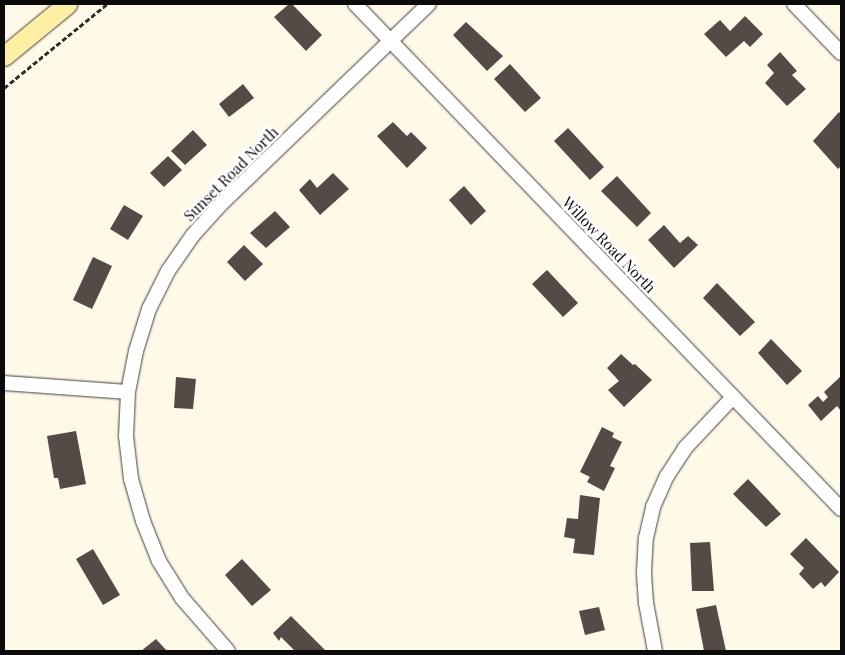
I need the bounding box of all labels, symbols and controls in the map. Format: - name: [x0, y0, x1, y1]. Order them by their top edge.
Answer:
- street label: Sunset Road North: [180, 123, 282, 225]
- street label: Willow Road North: [559, 193, 659, 297]

